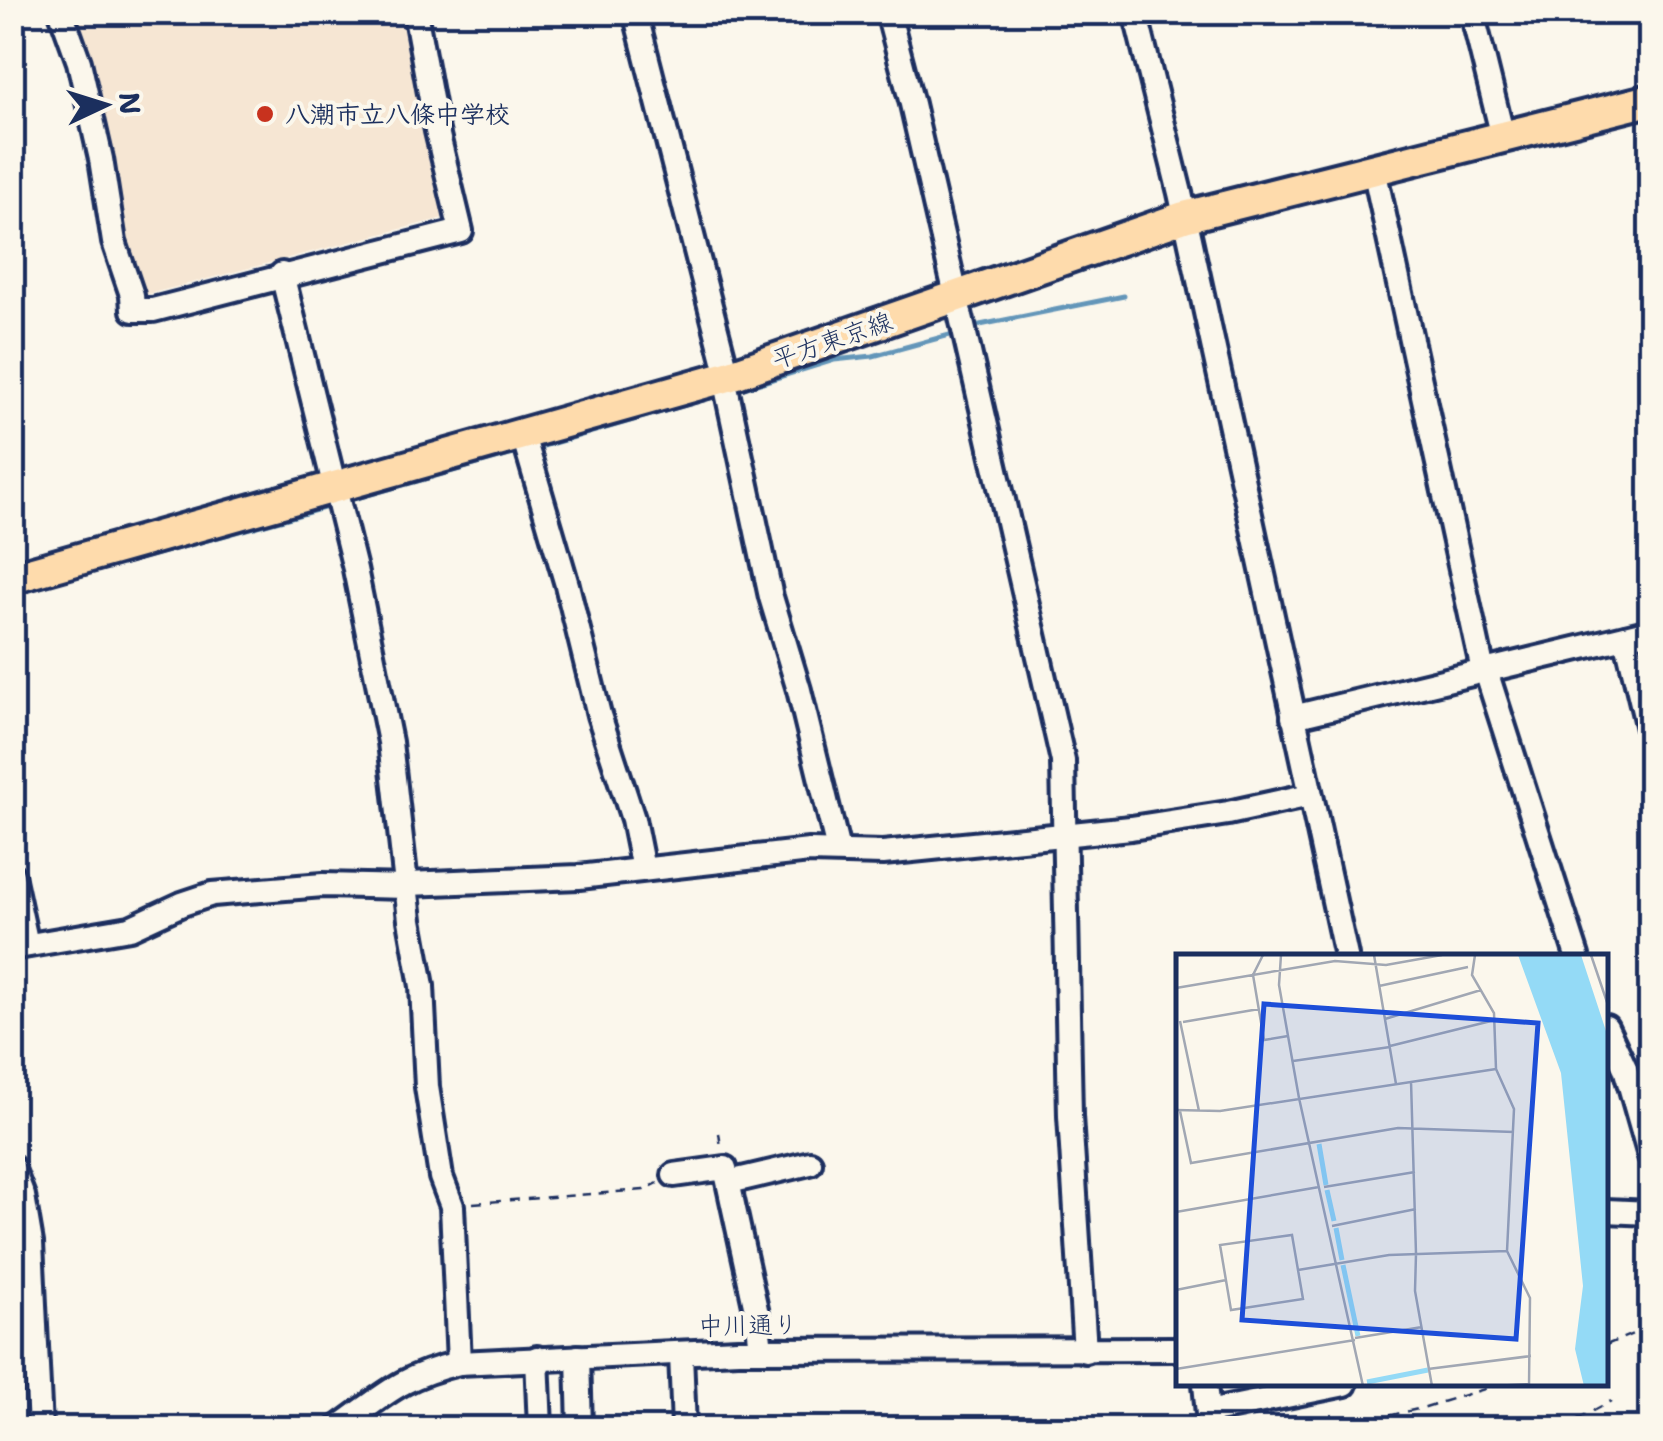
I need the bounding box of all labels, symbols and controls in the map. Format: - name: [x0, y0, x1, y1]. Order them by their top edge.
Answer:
- north arrow: [55, 55, 155, 155]
- text: N: [110, 91, 150, 116]
- place label: 八潮市立八條中学校: [285, 97, 510, 131]
- marker: 八潮市立八條中学校: [254, 103, 276, 125]
- street label: 平方東京線: [767, 304, 897, 376]
- inset map: [1176, 954, 1608, 1386]
- street label: 中川通り: [698, 1307, 798, 1343]

